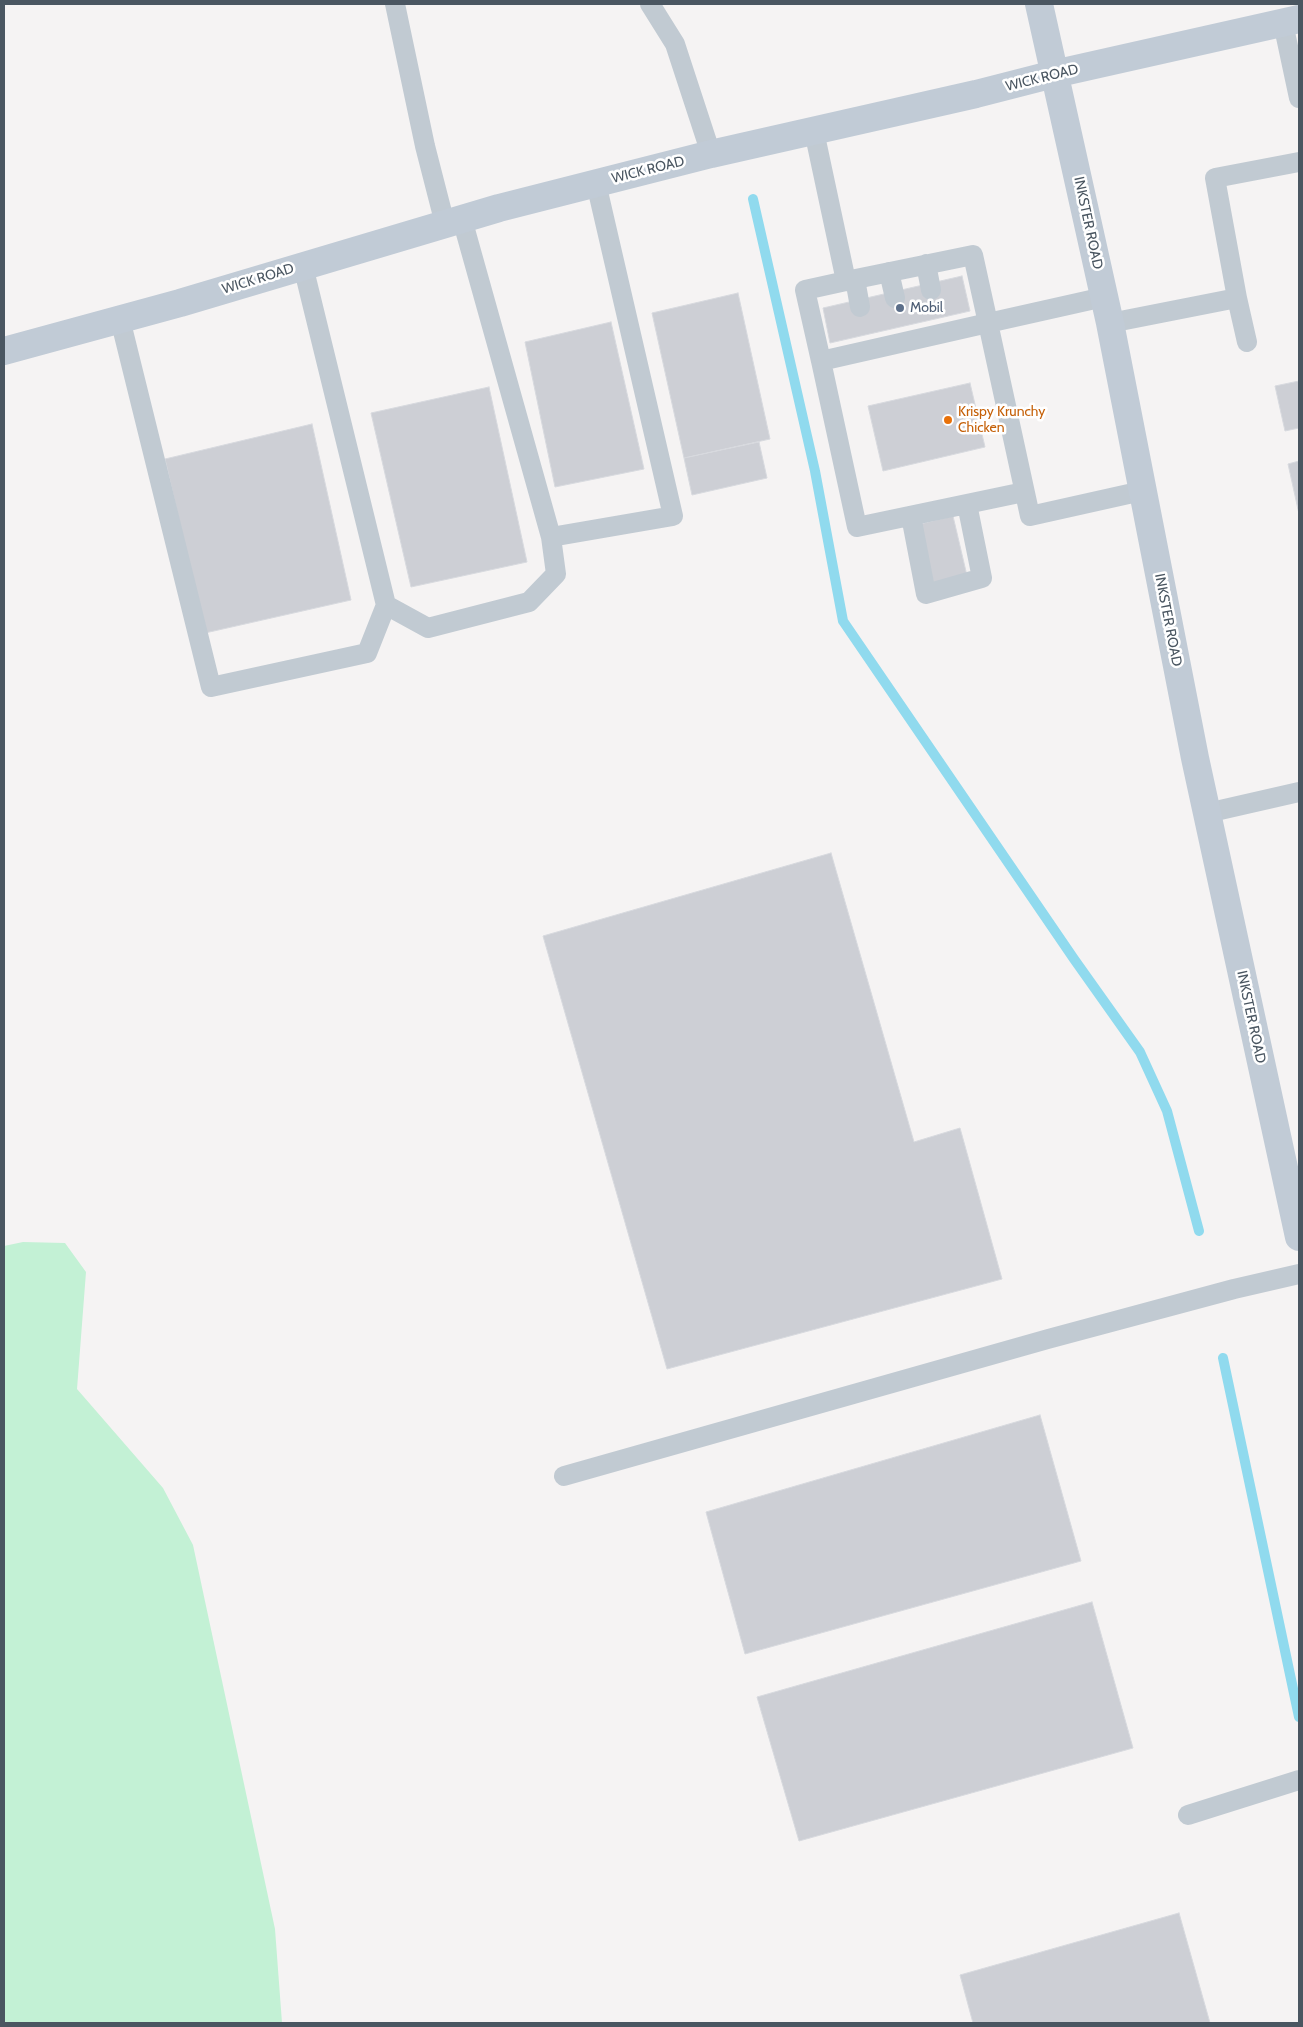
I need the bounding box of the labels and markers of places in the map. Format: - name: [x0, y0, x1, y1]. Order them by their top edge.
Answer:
- place label: Mobil: [910, 300, 943, 316]
- marker: Mobil: [894, 302, 906, 314]
- place label: Krispy Krunchy Chicken: [958, 404, 1045, 437]
- marker: Krispy Krunchy Chicken: [942, 414, 954, 426]

